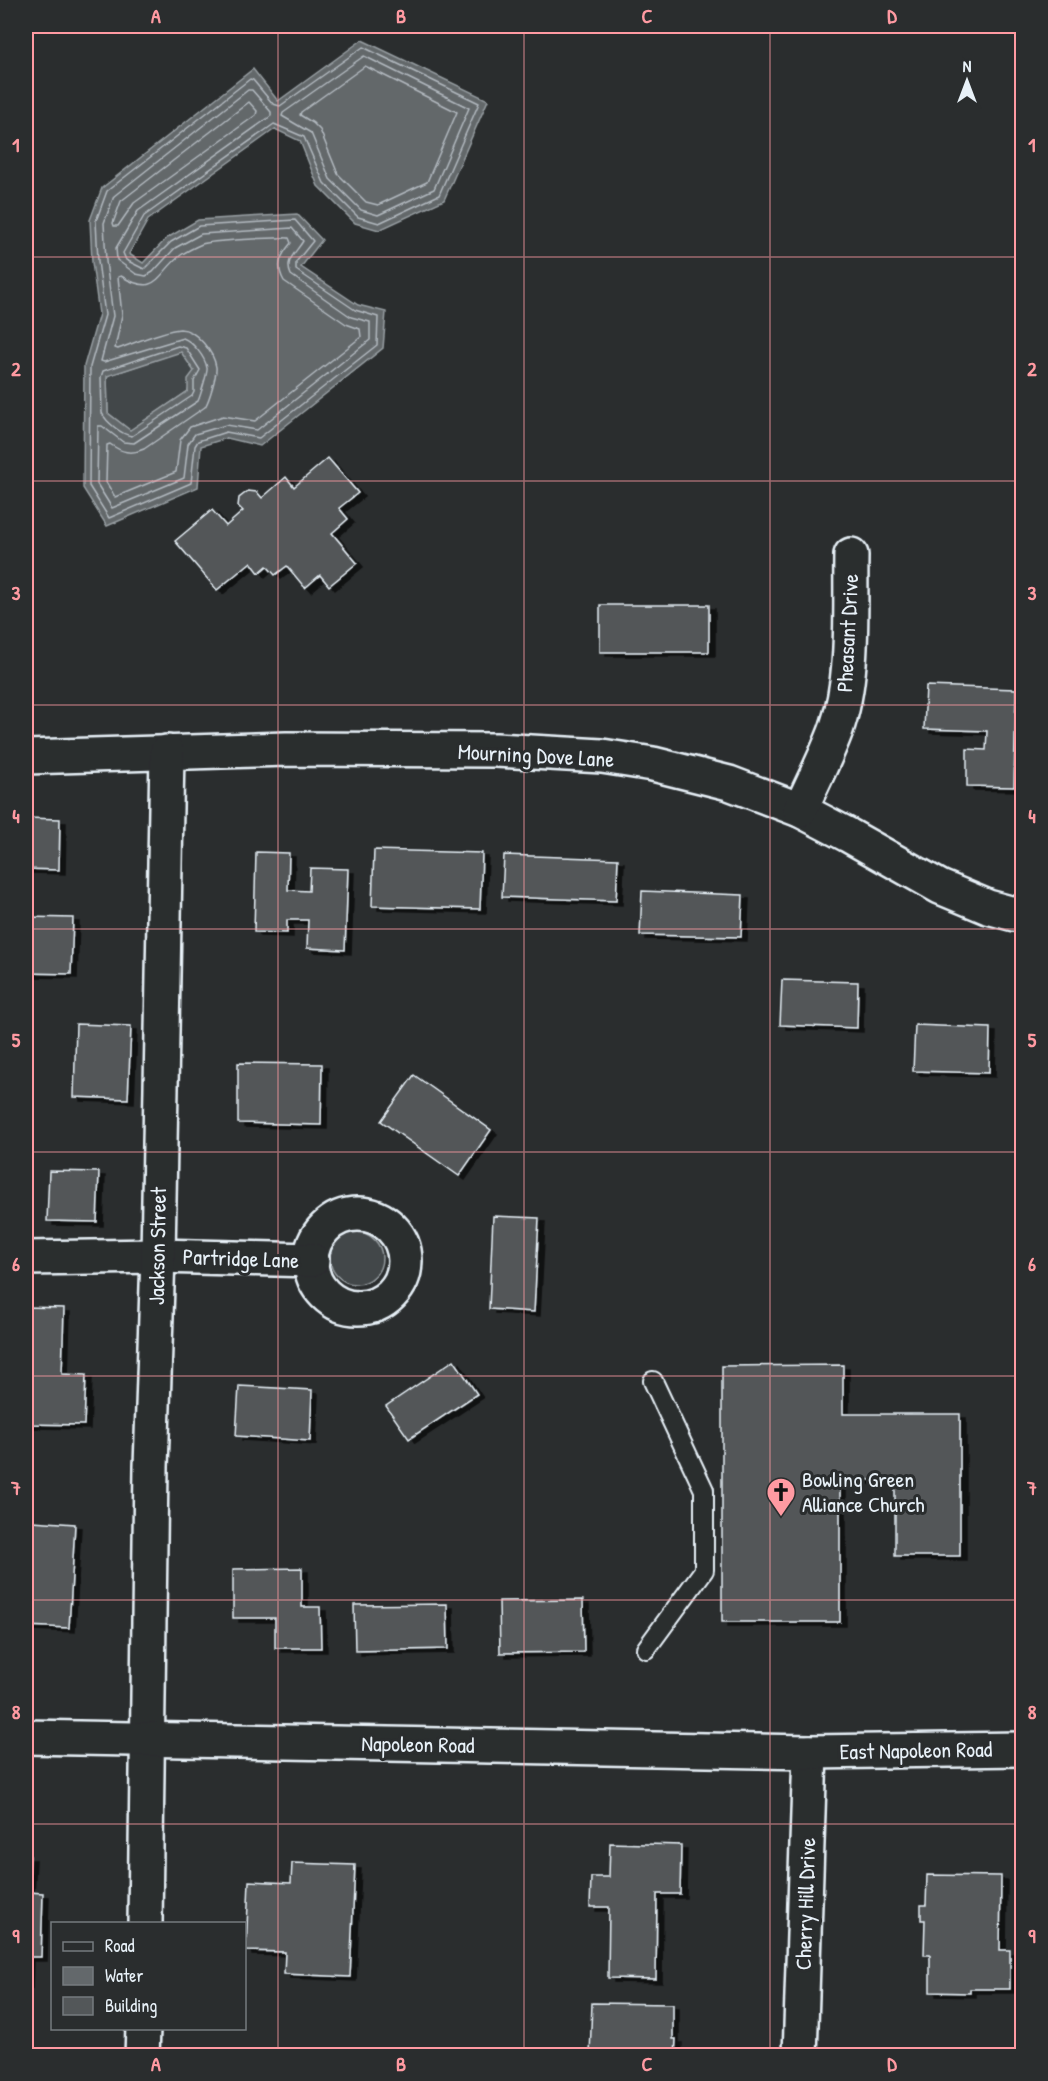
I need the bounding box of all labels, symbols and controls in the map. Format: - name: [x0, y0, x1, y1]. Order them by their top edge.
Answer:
- text: A: [151, 2, 161, 29]
- text: B: [396, 2, 406, 29]
- text: C: [642, 2, 653, 29]
- text: D: [887, 2, 897, 29]
- north arrow: [937, 51, 997, 111]
- text: N: [963, 55, 972, 77]
- text: 1: [12, 131, 20, 158]
- text: 1: [1028, 131, 1036, 158]
- text: 2: [11, 355, 21, 382]
- text: 2: [1027, 355, 1037, 382]
- street label: Pheasant Drive: [829, 573, 865, 693]
- text: 3: [12, 579, 21, 606]
- text: 3: [1028, 579, 1037, 606]
- street label: Mourning Dove Lane: [457, 736, 615, 774]
- text: 4: [12, 802, 20, 829]
- text: 4: [1028, 802, 1036, 829]
- text: 5: [12, 1026, 21, 1053]
- text: 5: [1028, 1026, 1037, 1053]
- street label: Jackson Street: [141, 1186, 173, 1305]
- street label: Partridge Lane: [182, 1241, 300, 1275]
- text: 6: [12, 1250, 20, 1277]
- text: 6: [1028, 1250, 1036, 1277]
- place label: Bowling Green Alliance Church: [802, 1464, 924, 1519]
- text: 7: [10, 1474, 21, 1501]
- text: 7: [1026, 1474, 1037, 1501]
- church icon: Bowling Green Alliance Church: [765, 1476, 797, 1518]
- text: 8: [12, 1698, 21, 1725]
- text: 8: [1028, 1698, 1037, 1725]
- street label: Napoleon Road: [361, 1728, 475, 1760]
- street label: East Napoleon Road: [839, 1734, 993, 1766]
- street label: Cherry Hill Drive: [788, 1837, 822, 1971]
- text: 9: [12, 1922, 20, 1949]
- legend: [51, 1922, 246, 2030]
- text: 9: [1028, 1922, 1036, 1949]
- text: Road: [105, 1933, 135, 1958]
- text: Water: [105, 1963, 143, 1988]
- text: Building: [105, 1993, 157, 2018]
- text: A: [151, 2050, 161, 2077]
- text: B: [396, 2050, 406, 2077]
- text: C: [642, 2050, 653, 2077]
- text: D: [887, 2050, 897, 2077]

